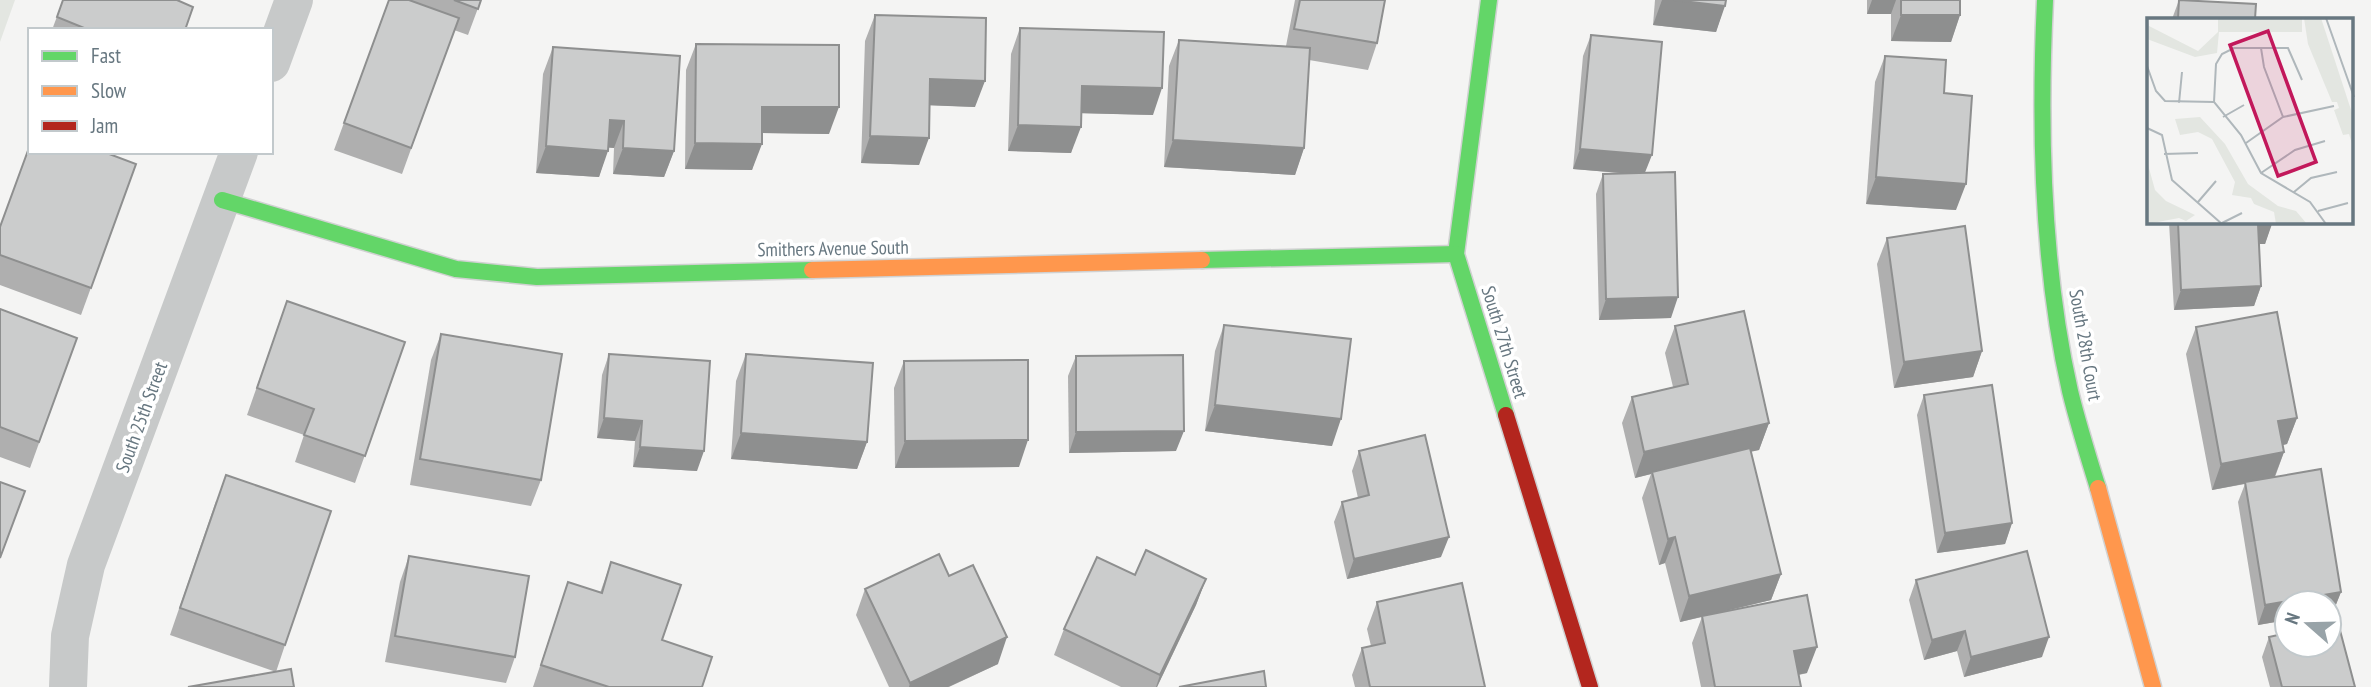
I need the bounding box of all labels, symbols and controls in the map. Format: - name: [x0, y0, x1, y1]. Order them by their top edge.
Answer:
- inset map: [2147, 18, 2354, 224]
- legend: [28, 28, 273, 154]
- text: Fast: [91, 42, 121, 69]
- text: Slow: [91, 77, 127, 104]
- text: Jam: [90, 112, 118, 139]
- street label: Smithers Avenue South: [757, 235, 909, 261]
- street label: South 27th Street: [1477, 283, 1534, 402]
- street label: South 28th Court: [2064, 288, 2108, 403]
- street label: South 25th Street: [110, 358, 172, 476]
- north arrow: [2273, 589, 2343, 659]
- text: N: [2279, 609, 2305, 627]

